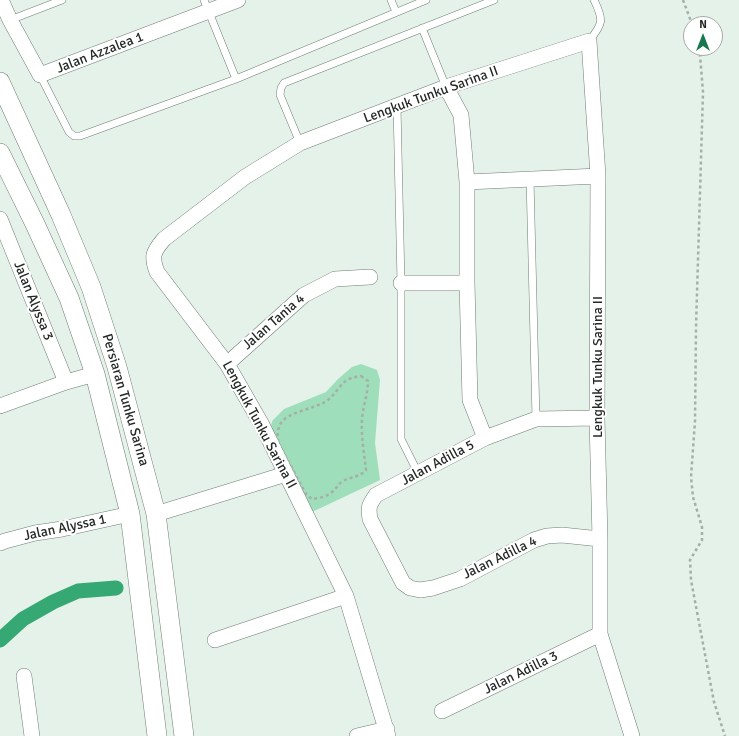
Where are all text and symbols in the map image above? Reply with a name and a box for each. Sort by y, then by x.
north arrow [683,16,723,56]
text: N [699,18,707,31]
street label: Jalan Azzalea 1 [54,29,146,77]
street label: Lengkuk Tunku Sarina II [361,63,501,127]
street label: Jalan Alyssa 3 [10,259,56,343]
street label: Jalan Tania 4 [239,290,309,354]
street label: Lengkuk Tunku Sarina II [590,296,606,438]
street label: Persiaran Tunku Sarina [98,332,152,468]
street label: Lengkuk Tunku Sarina II [218,358,300,492]
street label: Jalan Adilla 5 [399,437,477,489]
street label: Jalan Alyssa 1 [22,511,108,545]
street label: Jalan Adilla 4 [460,533,540,583]
street label: Jalan Adilla 3 [481,648,561,698]

